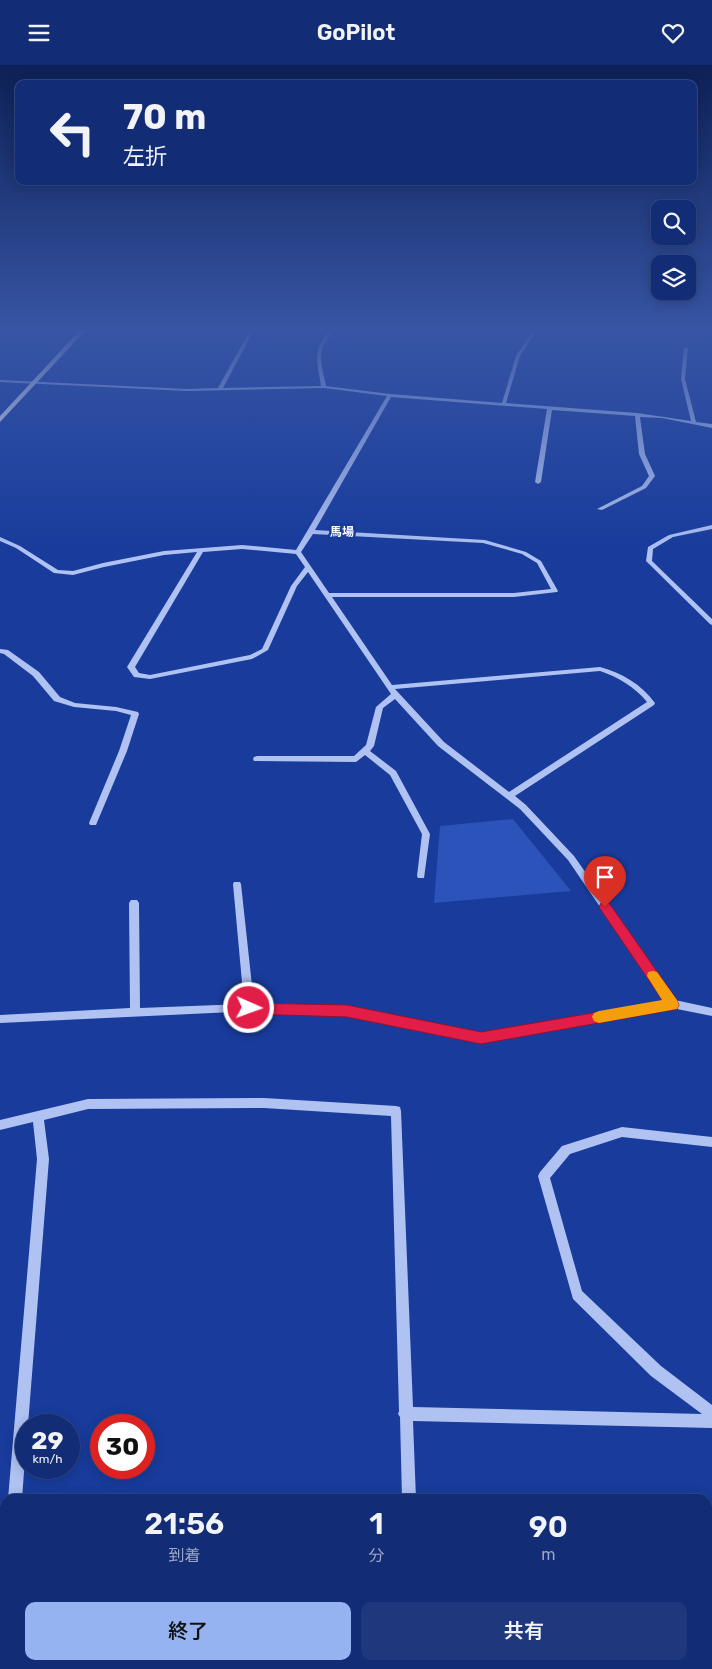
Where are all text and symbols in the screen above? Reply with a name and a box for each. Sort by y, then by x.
icon: menu [25,19,53,47]
text: GoPilot [317,19,395,46]
icon: heart [659,19,687,47]
text: 70 m [123,96,206,138]
icon: left [40,100,105,165]
text: 左折 [123,143,167,170]
map controls [651,200,696,300]
button: search [651,200,696,245]
button: layers [651,255,696,300]
district label: 馬場 [330,525,354,539]
pin [584,856,626,907]
icon: arrive [591,863,619,891]
position arrow [222,981,274,1033]
speed limit sign: 30 [90,1414,155,1479]
text: 29 [31,1426,64,1455]
text: km/h [33,1452,62,1466]
text: 21:56 [144,1506,224,1542]
text: 1 [369,1506,384,1542]
text: 90 [529,1509,568,1545]
text: m [541,1545,555,1564]
text: 到着 [168,1546,200,1565]
text: 分 [369,1546,385,1565]
button: 終了 [25,1602,351,1660]
button: 共有 [361,1602,687,1660]

